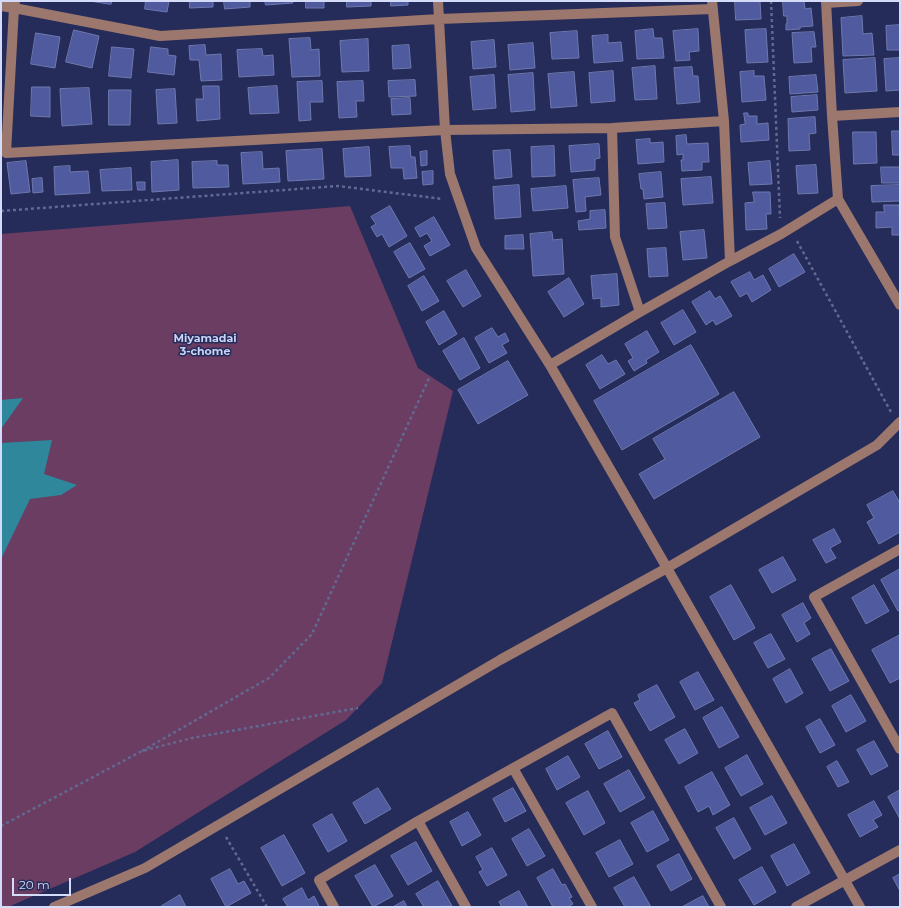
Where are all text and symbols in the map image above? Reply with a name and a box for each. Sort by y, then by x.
district label: Miyamadai 3-chome [173,332,237,358]
scale bar [14,870,73,896]
text: 20 m [19,877,50,892]

